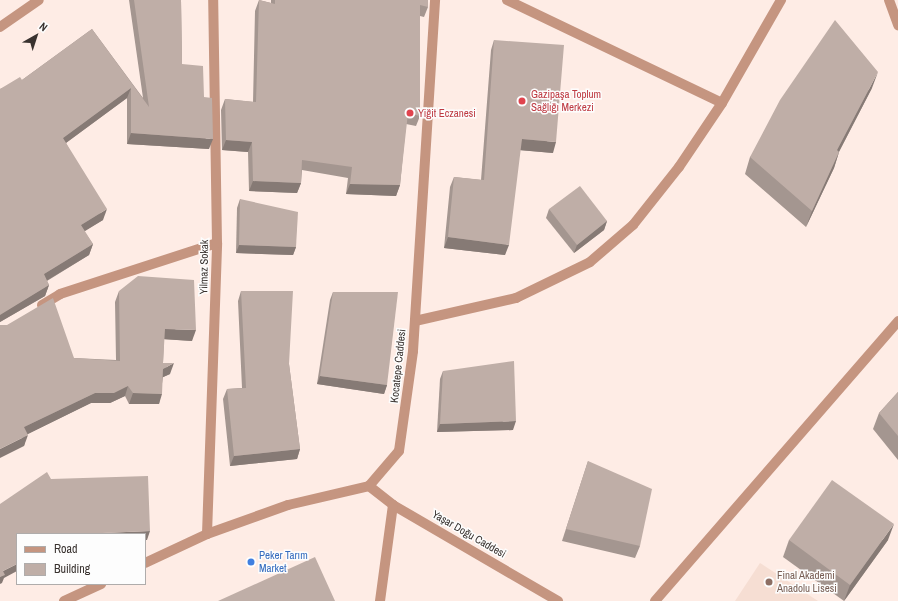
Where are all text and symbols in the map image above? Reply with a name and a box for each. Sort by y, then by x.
north arrow [16,16,56,56]
text: N [37,19,50,34]
place label: Gazipaşa Toplum Sağlığı Merkezi [531,88,601,114]
marker: Gazipaşa Toplum Sağlığı Merkezi [516,95,528,107]
place label: Yiğit Eczanesi [418,106,476,120]
marker: Yiğit Eczanesi [405,108,415,118]
street label: Yilmaz Sokak [197,239,211,295]
street label: Kocatepe Caddesi [388,328,408,404]
street label: Yaşar Doğu Caddesi [430,508,508,560]
legend [16,533,146,585]
text: Road [54,541,78,557]
place label: Peker Tarım Market [259,549,308,575]
marker: Peker Tarım Market [246,557,256,567]
text: Building [54,561,90,577]
place label: Final Akademi Anadolu Lisesi [777,569,837,595]
marker: Final Akademi Anadolu Lisesi [764,577,774,587]

